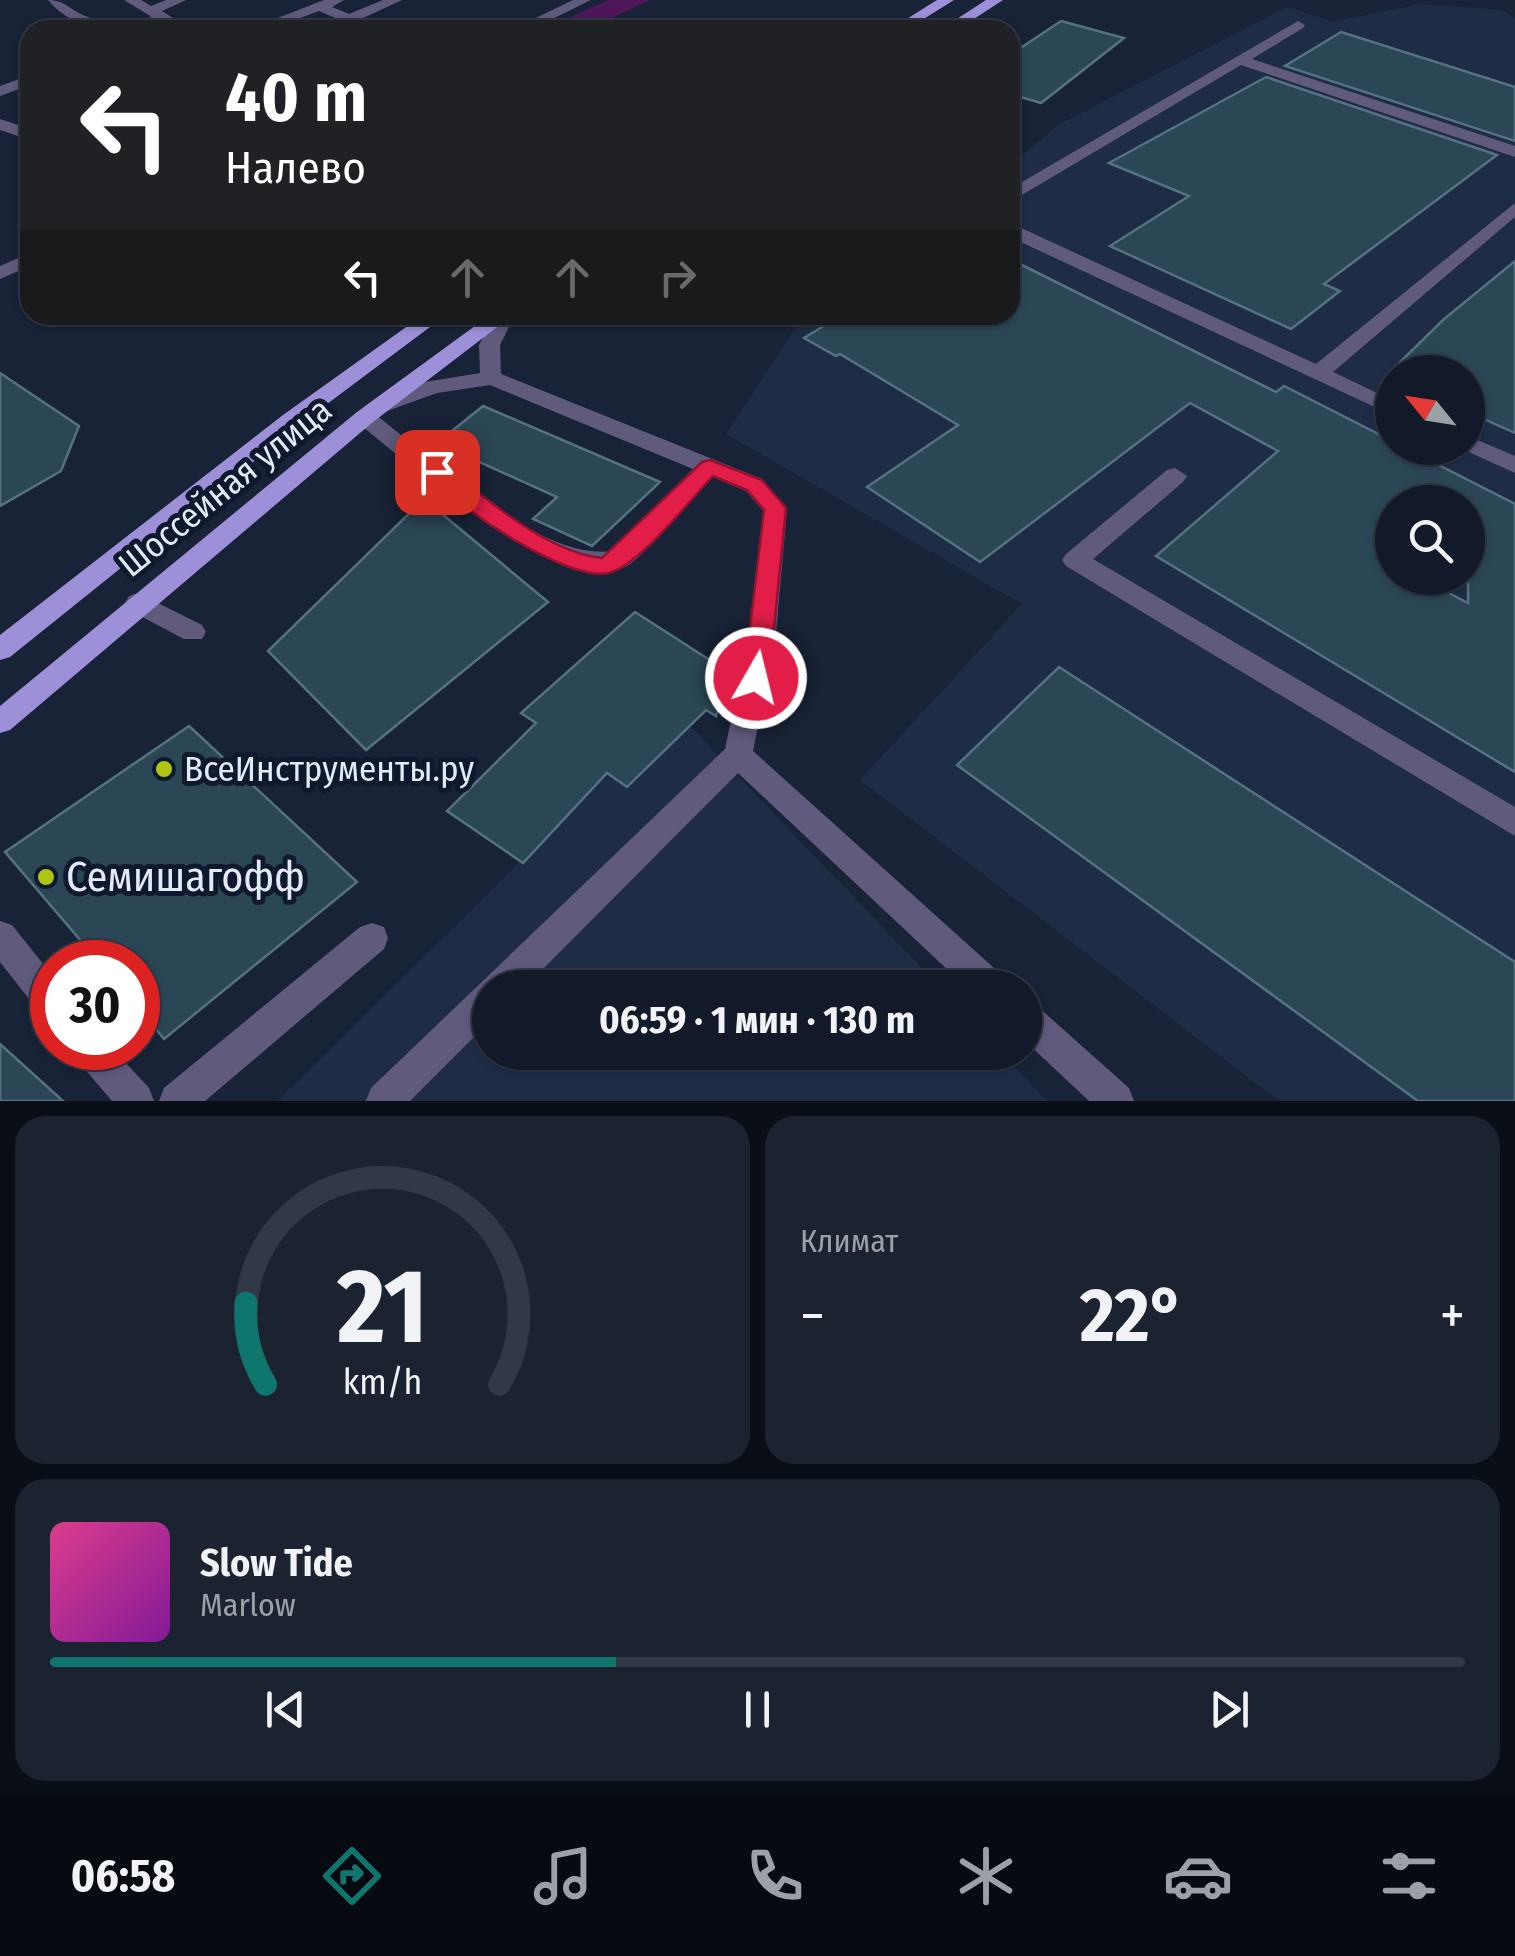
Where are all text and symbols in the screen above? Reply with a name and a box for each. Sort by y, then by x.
text: 40 m [225,56,367,140]
icon: left [60,60,190,190]
text: Налево [225,141,366,195]
icon: left [335,250,390,305]
icon: ahead [440,250,495,305]
icon: ahead [545,250,600,305]
icon: right [650,250,705,305]
north arrow [1375,355,1485,465]
map controls [1375,355,1485,595]
street label: Шоссейная улица [110,389,340,585]
pin [395,430,480,515]
icon: arrive [410,445,465,500]
button: search [1375,485,1485,595]
position arrow [704,626,808,730]
place label: ВсеИнструменты.ру [184,748,474,790]
marker: ВсеИнструменты.ру [153,758,175,780]
place label: Семишагофф [66,852,305,902]
marker: Семишагофф [35,866,57,888]
speed limit sign: 30 [30,940,160,1070]
text: 06:59 · 1 мин · 130 m [599,997,915,1043]
text: Климат [800,1222,898,1260]
text: 21 [336,1245,428,1370]
text: 22° [1080,1271,1185,1361]
text: − [800,1283,825,1349]
text: + [1440,1283,1465,1349]
text: km/h [343,1361,422,1403]
text: Slow Tide [200,1540,353,1586]
text: Marlow [200,1586,296,1624]
icon: previous [258,1682,313,1737]
icon: pause [730,1682,785,1737]
icon: next [1202,1682,1257,1737]
icon: directions [317,1841,387,1911]
icon: music [528,1841,598,1911]
icon: phone [740,1841,810,1911]
icon: climate [951,1841,1021,1911]
icon: car [1163,1841,1233,1911]
icon: filters [1374,1841,1444,1911]
text: 06:58 [71,1849,175,1903]

